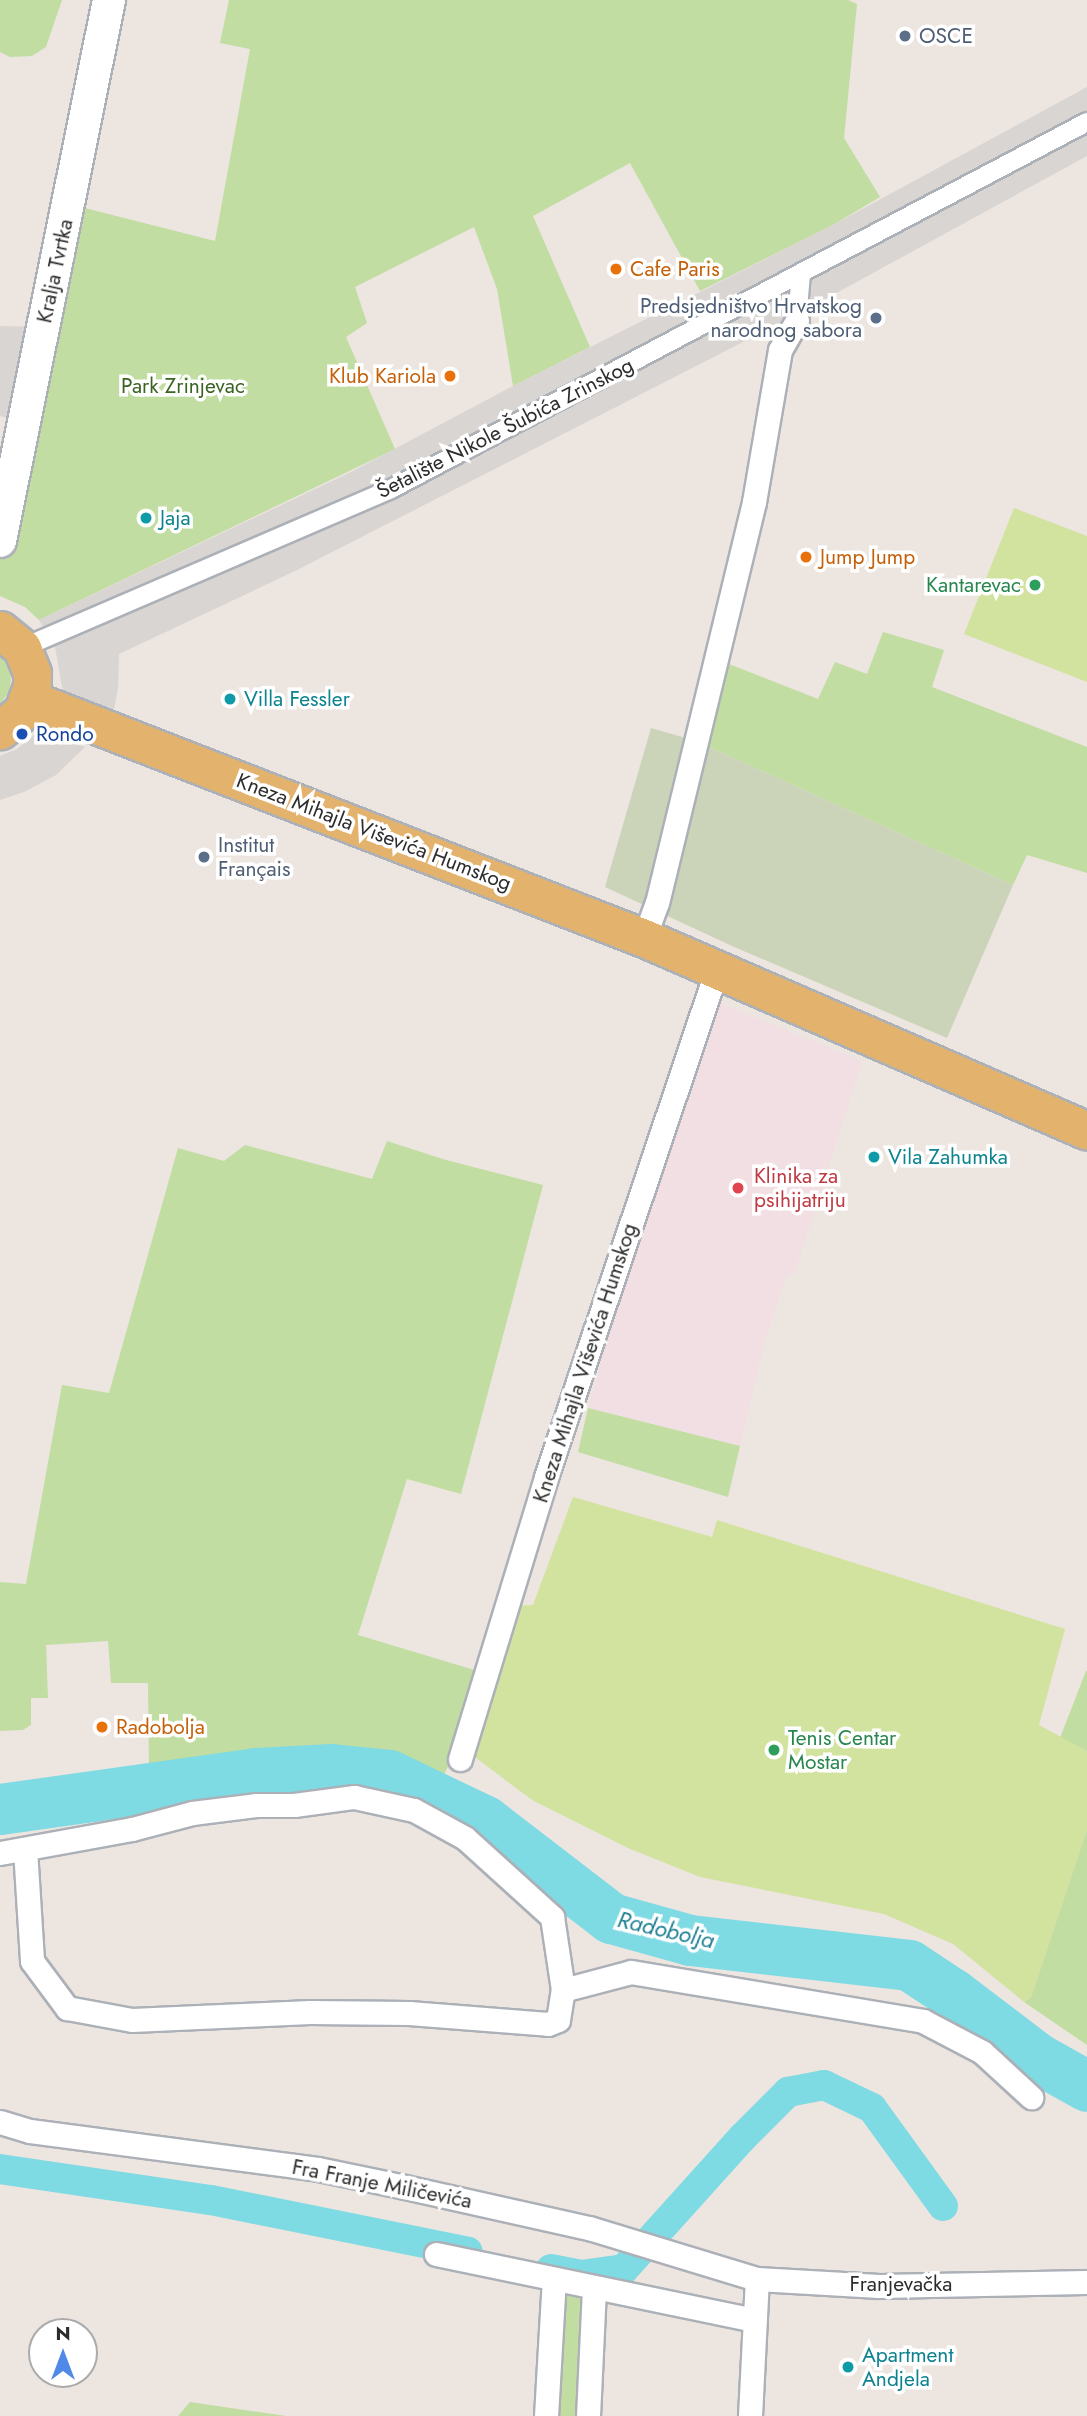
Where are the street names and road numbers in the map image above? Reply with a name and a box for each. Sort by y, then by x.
street label: Kralja Tvrtka [32,217,78,325]
street label: Šetalište Nikole Šubića Zrinskog [372,352,638,504]
street label: Kneza Mihajla Viševića Humskog [233,768,515,896]
street label: Kneza Mihajla Viševića Humskog [528,1220,642,1506]
street label: Fra Franje Miličevića [290,2154,474,2214]
street label: Franjevačka [850,2271,952,2297]

